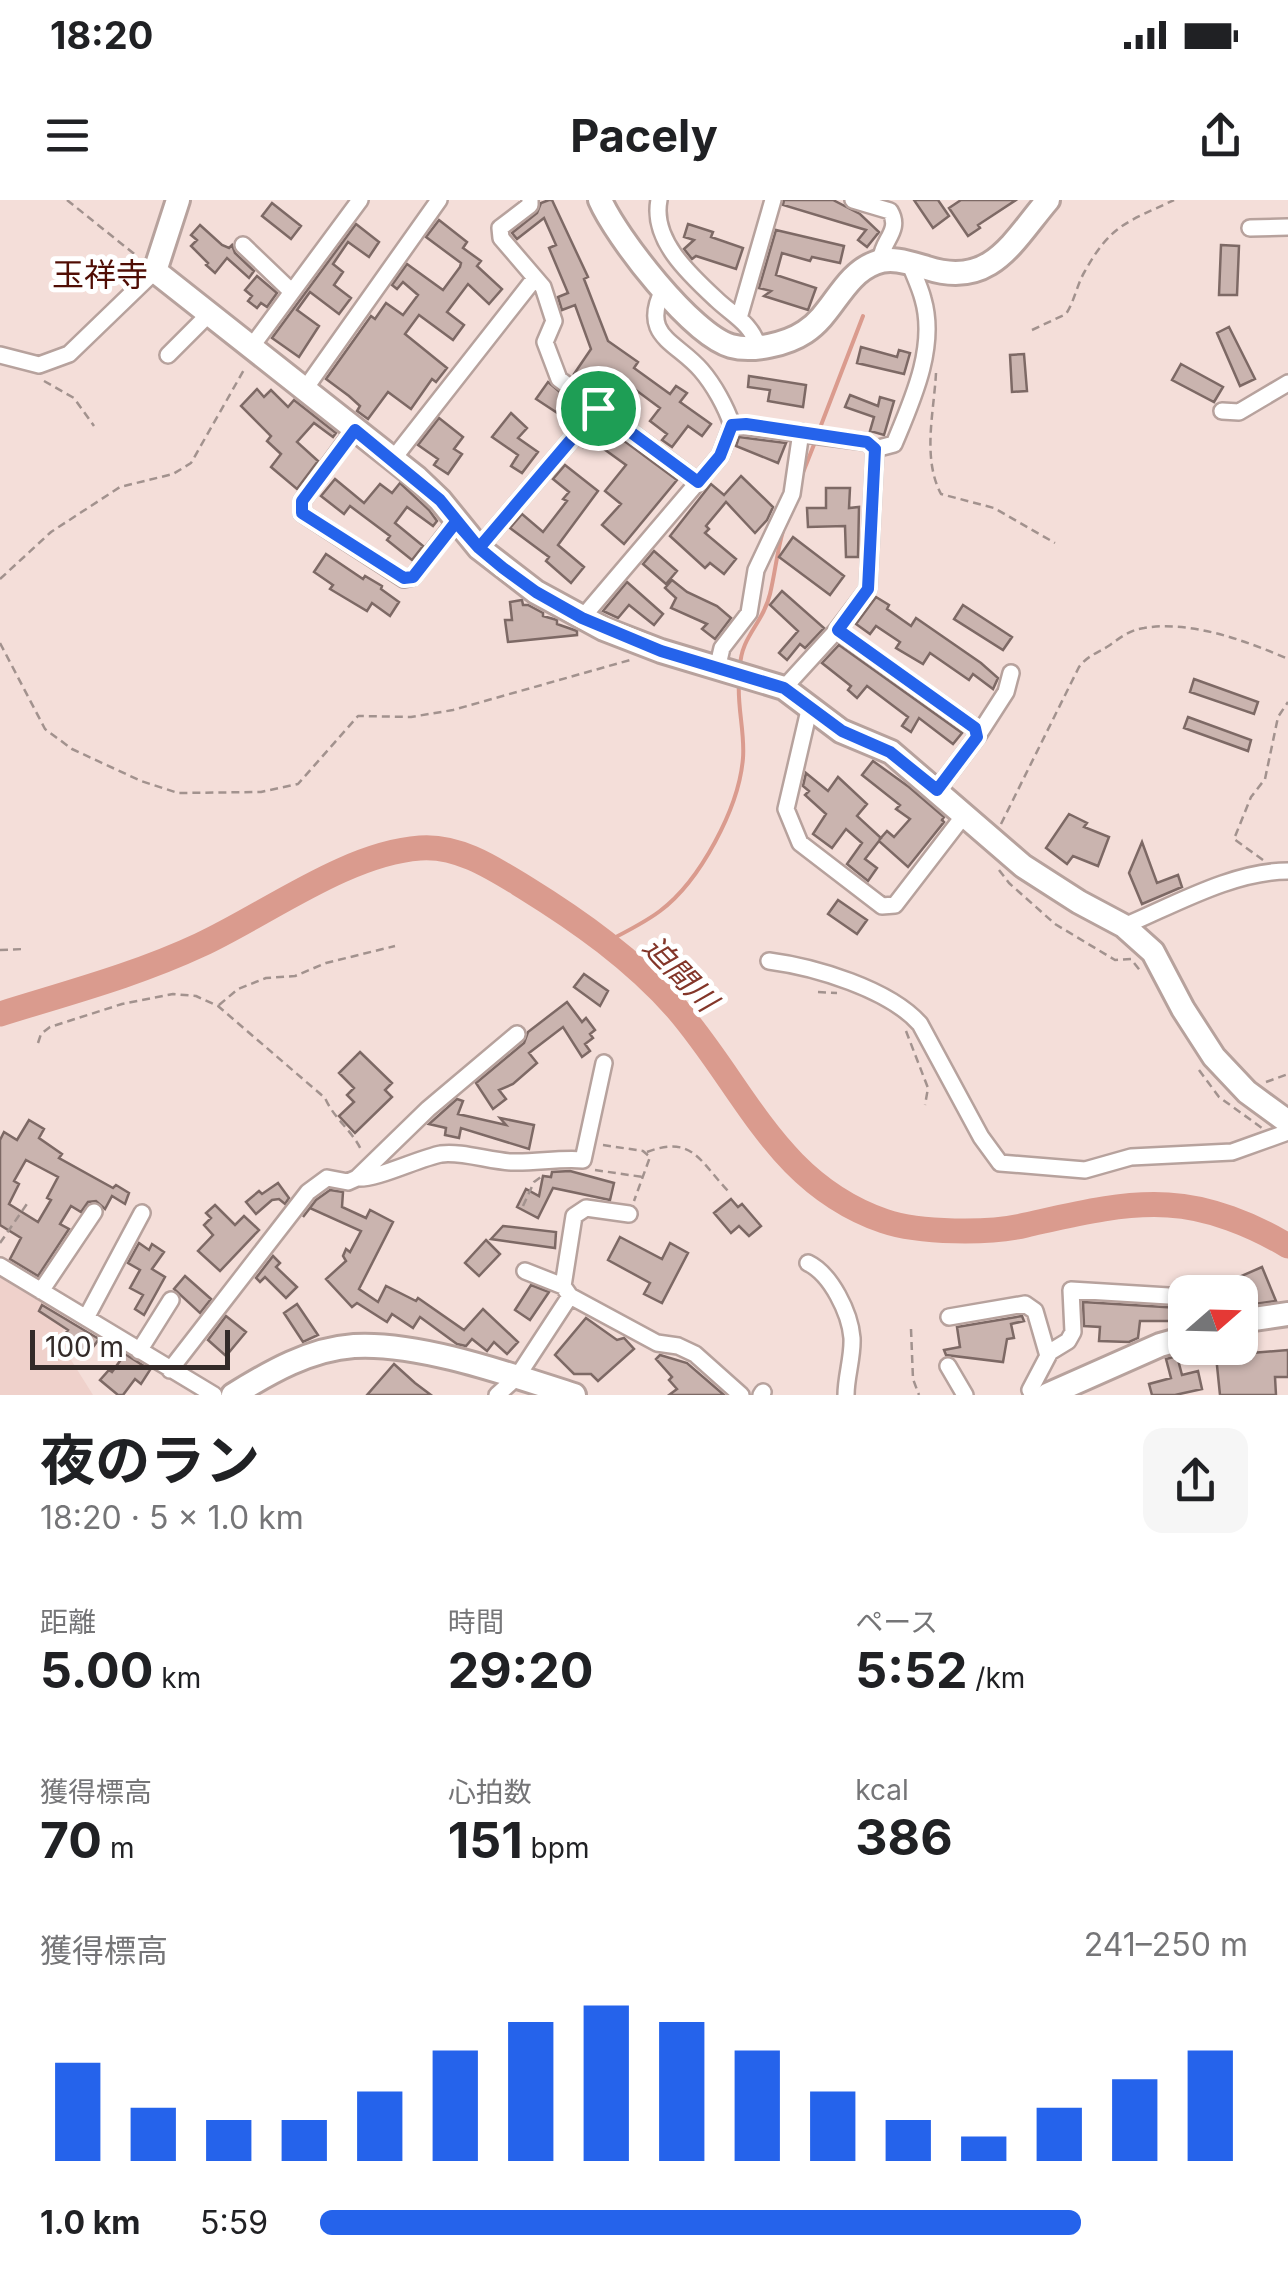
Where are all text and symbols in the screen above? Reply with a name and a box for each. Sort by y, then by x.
text: 18:20 [50,12,153,58]
icon: menu [40,108,95,163]
text: Pacely [570,108,718,163]
icon: share [1193,108,1248,163]
district label: 玉祥寺 [52,255,148,294]
pin [556,366,641,451]
icon: arrive [571,381,626,436]
water label: 迫間川 [637,928,727,1020]
north arrow [1168,1275,1258,1365]
map controls [1168,1275,1258,1365]
scale bar [30,1325,230,1370]
text: 100 m [45,1330,124,1364]
text: 夜のラン [40,1427,260,1493]
button: share [1143,1428,1248,1533]
text: 18:20 · 5 × 1.0 km [40,1498,304,1537]
text: 距離 [40,1605,96,1639]
text: 時間 [448,1605,504,1639]
text: ペース [855,1605,938,1639]
text: 5.00 [40,1640,153,1700]
text: 29:20 [448,1640,594,1700]
text: 5:52 [855,1640,967,1700]
text: km [153,1661,201,1695]
text: /km [967,1661,1025,1695]
text: kcal [855,1773,909,1807]
text: 獲得標高 [40,1775,152,1809]
text: 心拍数 [448,1775,532,1809]
text: 386 [855,1807,953,1867]
text: 70 [40,1810,102,1870]
text: 151 [448,1810,523,1870]
text: m [102,1831,134,1865]
text: bpm [523,1831,589,1865]
text: 241–250 m [1084,1925,1248,1964]
text: 獲得標高 [40,1931,168,1970]
text: 1.0 km [40,2203,140,2242]
text: 5:59 [200,2203,268,2242]

